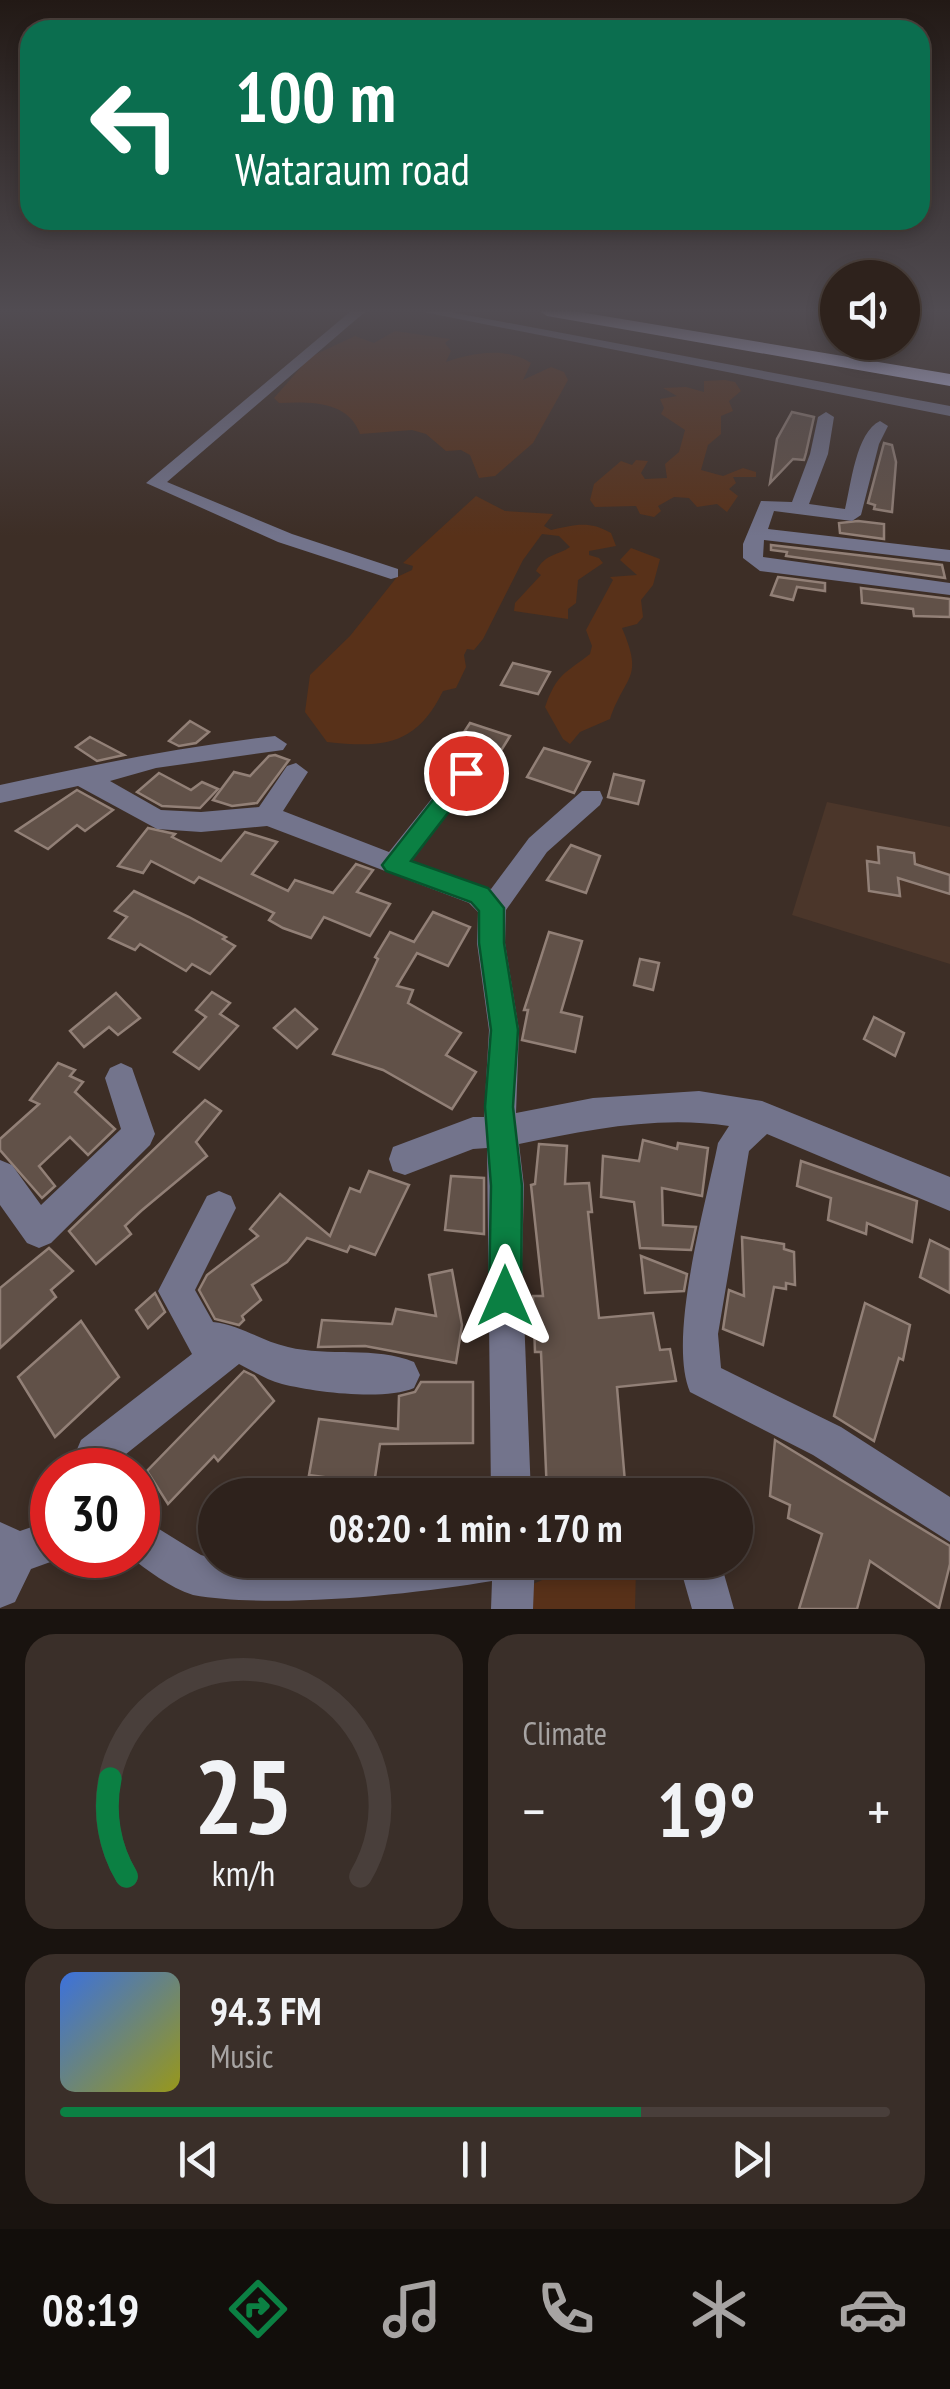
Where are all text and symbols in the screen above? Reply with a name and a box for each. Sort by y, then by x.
text: 100 m [235,51,396,141]
icon: left [70,60,200,190]
text: Wataraum road [235,139,470,197]
map controls [820,260,920,360]
button: sound [820,260,920,360]
pin [424,731,509,816]
icon: arrive [439,746,494,801]
position arrow [453,1244,557,1348]
speed limit sign: 30 [30,1448,160,1578]
text: 08:20 · 1 min · 170 m [329,1503,622,1552]
text: Climate [523,1712,607,1754]
text: 25 [194,1728,293,1863]
text: 19° [657,1761,756,1858]
text: − [523,1775,545,1846]
text: + [867,1775,890,1846]
text: km/h [212,1850,275,1896]
text: 94.3 FM [210,1986,322,2035]
text: Music [210,2035,273,2077]
icon: previous [171,2132,226,2187]
icon: pause [447,2132,502,2187]
icon: next [724,2132,779,2187]
icon: directions [223,2274,293,2344]
icon: music [377,2274,447,2344]
icon: phone [531,2274,601,2344]
icon: climate [684,2274,754,2344]
icon: car [838,2274,908,2344]
text: 08:19 [42,2280,139,2338]

